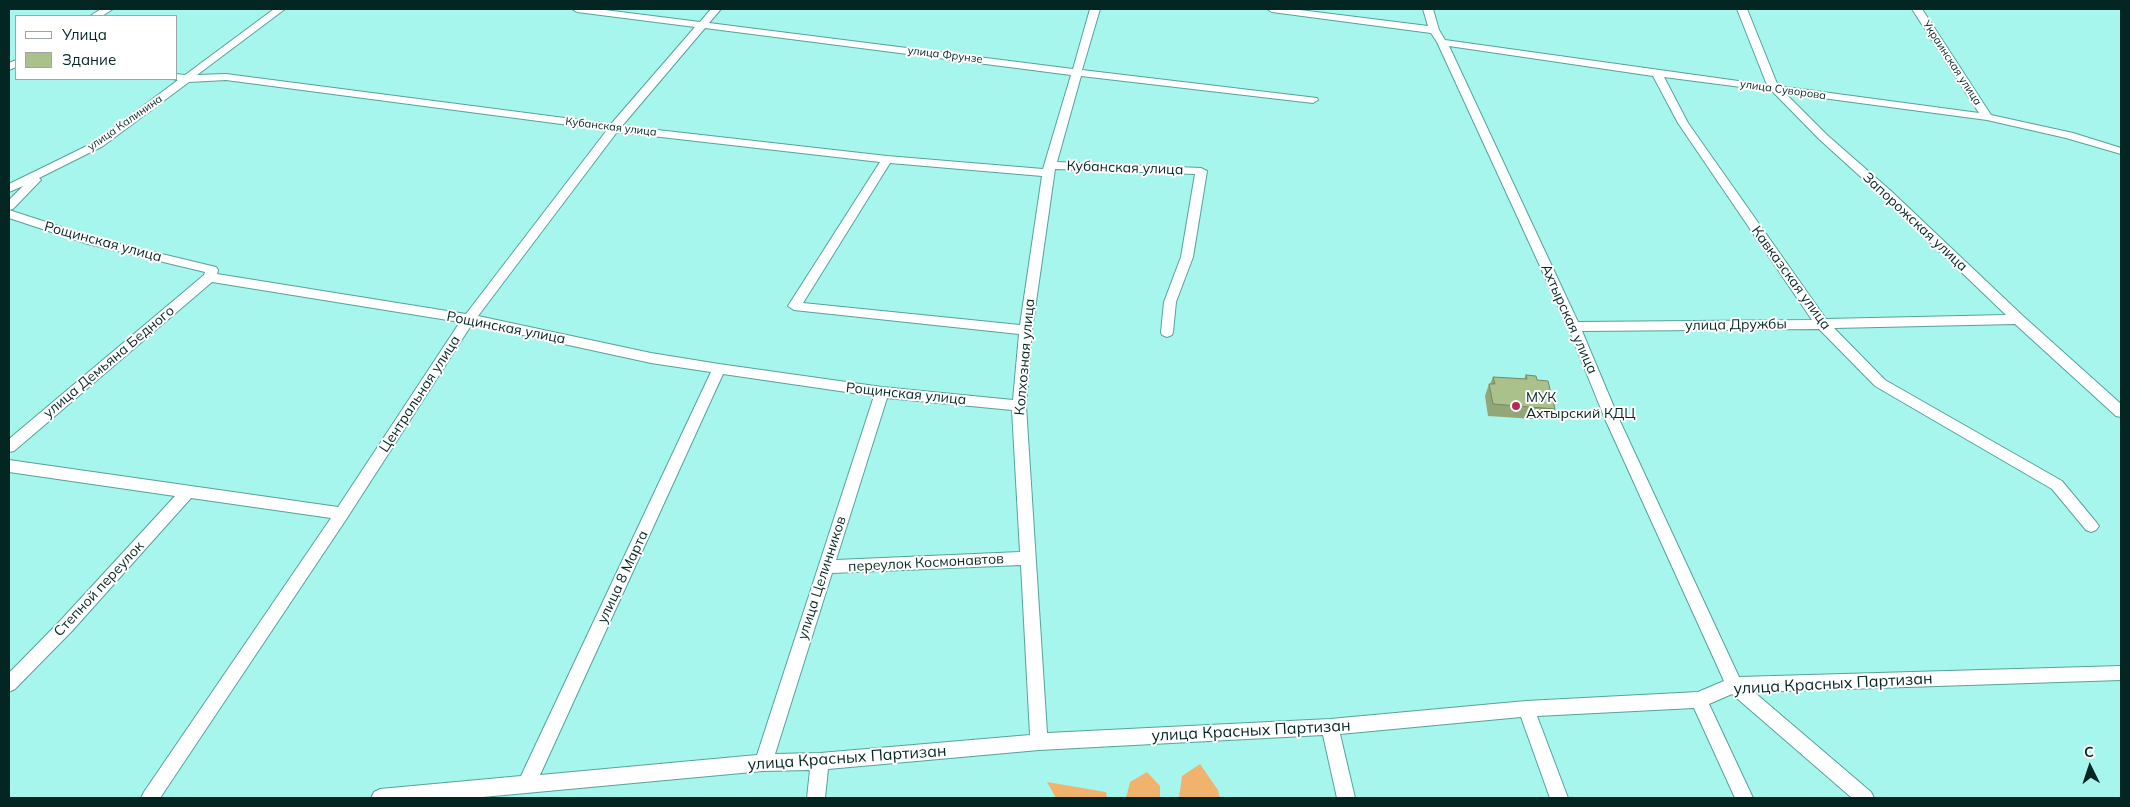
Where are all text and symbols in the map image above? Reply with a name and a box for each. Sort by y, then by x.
legend [15,15,178,80]
street label: Украинская улица [1920,18,1984,108]
text: Улица [62,25,107,44]
street label: улица Фрунзе [907,44,983,66]
text: Здание [62,50,116,69]
street label: улица Суворова [1739,77,1827,103]
street label: улица Калинина [85,92,165,154]
street label: Кубанская улица [565,115,657,139]
street label: Кубанская улица [1066,158,1184,178]
street label: Запорожская улица [1859,169,1971,275]
street label: Рощинская улица [42,218,164,266]
street label: Кавказская улица [1748,223,1834,333]
street label: Ахтырская улица [1537,262,1601,376]
street label: Колхозная улица [1012,298,1038,416]
street label: улица Демьяна Бедного [40,302,178,422]
street label: Рощинская улица [445,308,567,348]
street label: улица Дружбы [1685,316,1787,334]
street label: Центральная улица [376,332,464,456]
street label: Рощинская улица [845,379,967,409]
place label: МУК Ахтырский КДЦ [1526,390,1636,422]
marker: МУК Ахтырский КДЦ [1510,400,1522,412]
street label: улица Целинников [794,514,850,642]
street label: улица 8 Марта [594,528,652,626]
street label: Степной переулок [51,538,147,640]
street label: переулок Космонавтов [848,551,1004,575]
street label: улица Красных Партизан [1733,669,1933,699]
street label: улица Красных Партизан [1151,716,1351,746]
street label: улица Красных Партизан [747,741,947,775]
north arrow [2065,742,2115,792]
text: С [2084,743,2094,761]

